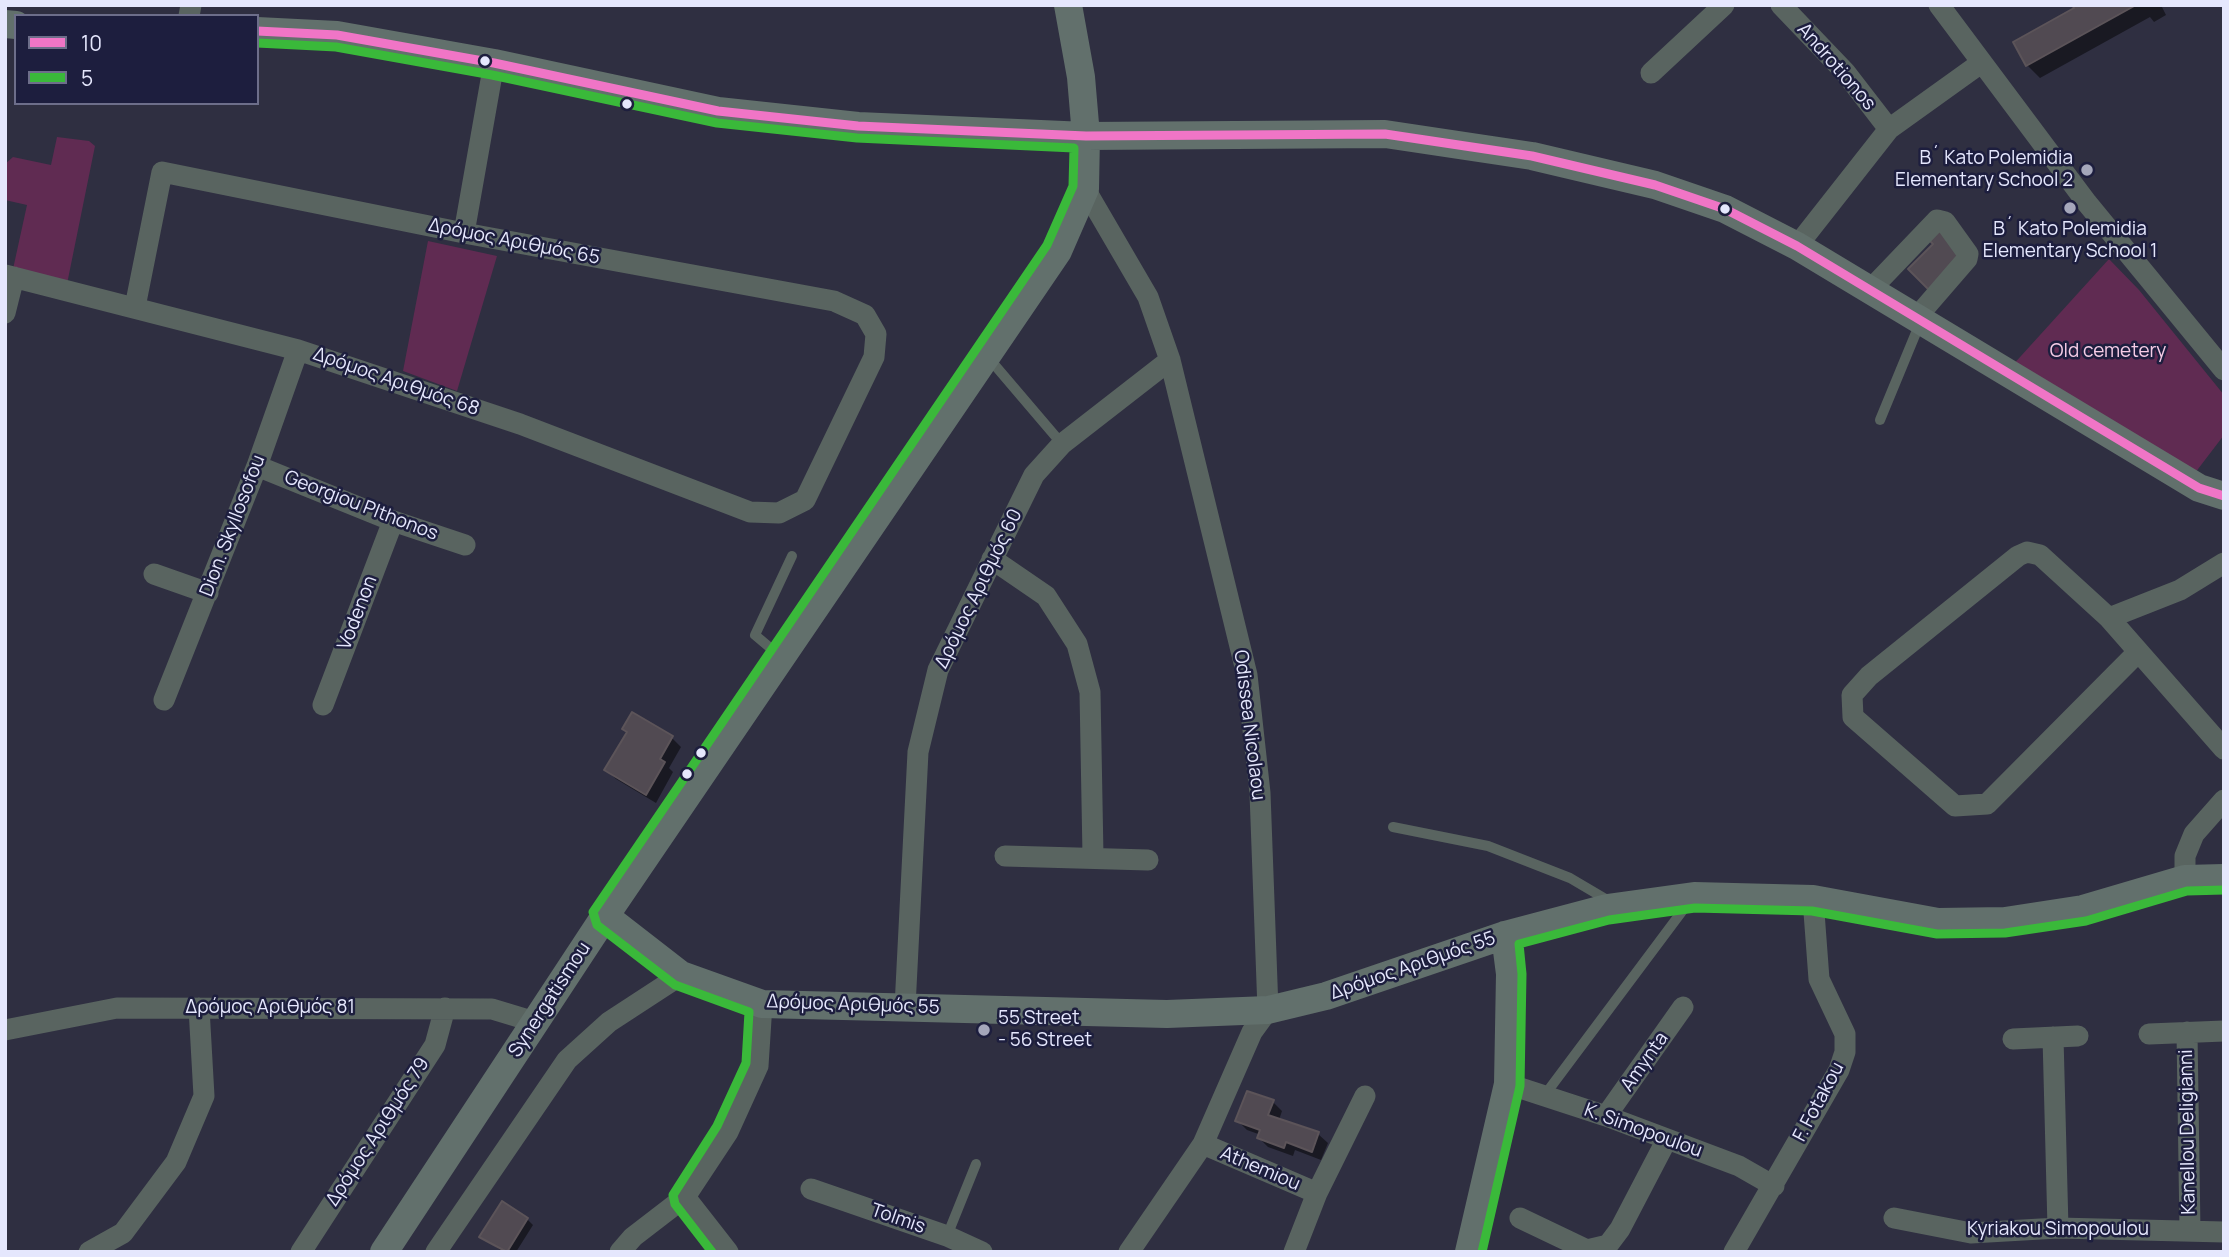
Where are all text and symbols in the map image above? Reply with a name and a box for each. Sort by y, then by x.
legend [14,14,259,105]
street label: Androtionos [1792,19,1880,115]
text: 10 [81,29,102,57]
unlabelled marker [478,54,492,68]
text: 5 [81,64,93,92]
unlabelled marker [620,97,634,111]
place label: B´ Kato Polemidia Elementary School 2 [1895,148,2073,192]
marker: B´ Kato Polemidia Elementary School 2 [2079,162,2095,178]
marker: B´ Kato Polemidia Elementary School 1 [2062,200,2078,216]
unlabelled marker [1718,202,1732,216]
street label: Δρόμος Αριθμός 65 [426,214,602,270]
place label: B´ Kato Polemidia Elementary School 1 [1983,219,2157,263]
park label: Old cemetery [2050,341,2166,363]
street label: Δρόμος Αριθμός 68 [310,343,482,421]
street label: Dion. Skyllosofou [196,452,270,600]
street label: Georgiou Plthonos [281,466,441,546]
street label: Δρόμος Αριθμός 60 [930,505,1028,673]
street label: Vodenon [333,573,383,653]
street label: Odissea Nicolaou [1228,649,1270,801]
unlabelled marker [694,746,708,760]
unlabelled marker [680,767,694,781]
street label: Δρόμος Αριθμός 55 [1327,927,1499,1005]
street label: Synergatismou [504,938,596,1062]
street label: Δρόμος Αριθμός 55 [766,991,940,1019]
street label: Δρόμος Αριθμός 81 [185,997,355,1019]
place label: 55 Street - 56 Street [998,1008,1092,1052]
marker: 55 Street - 56 Street [976,1022,992,1038]
street label: Amynta [1616,1028,1674,1096]
street label: Kanellou Deligianni [2175,1049,2201,1215]
street label: Δρόμος Αριθμός 79 [321,1053,435,1211]
street label: F. Fotakou [1789,1058,1849,1146]
street label: K. Simopoulou [1581,1099,1705,1163]
street label: Athemiou [1217,1142,1303,1196]
street label: Tolmis [868,1199,928,1239]
street label: Kyriakou Simopoulou [1967,1219,2149,1241]

